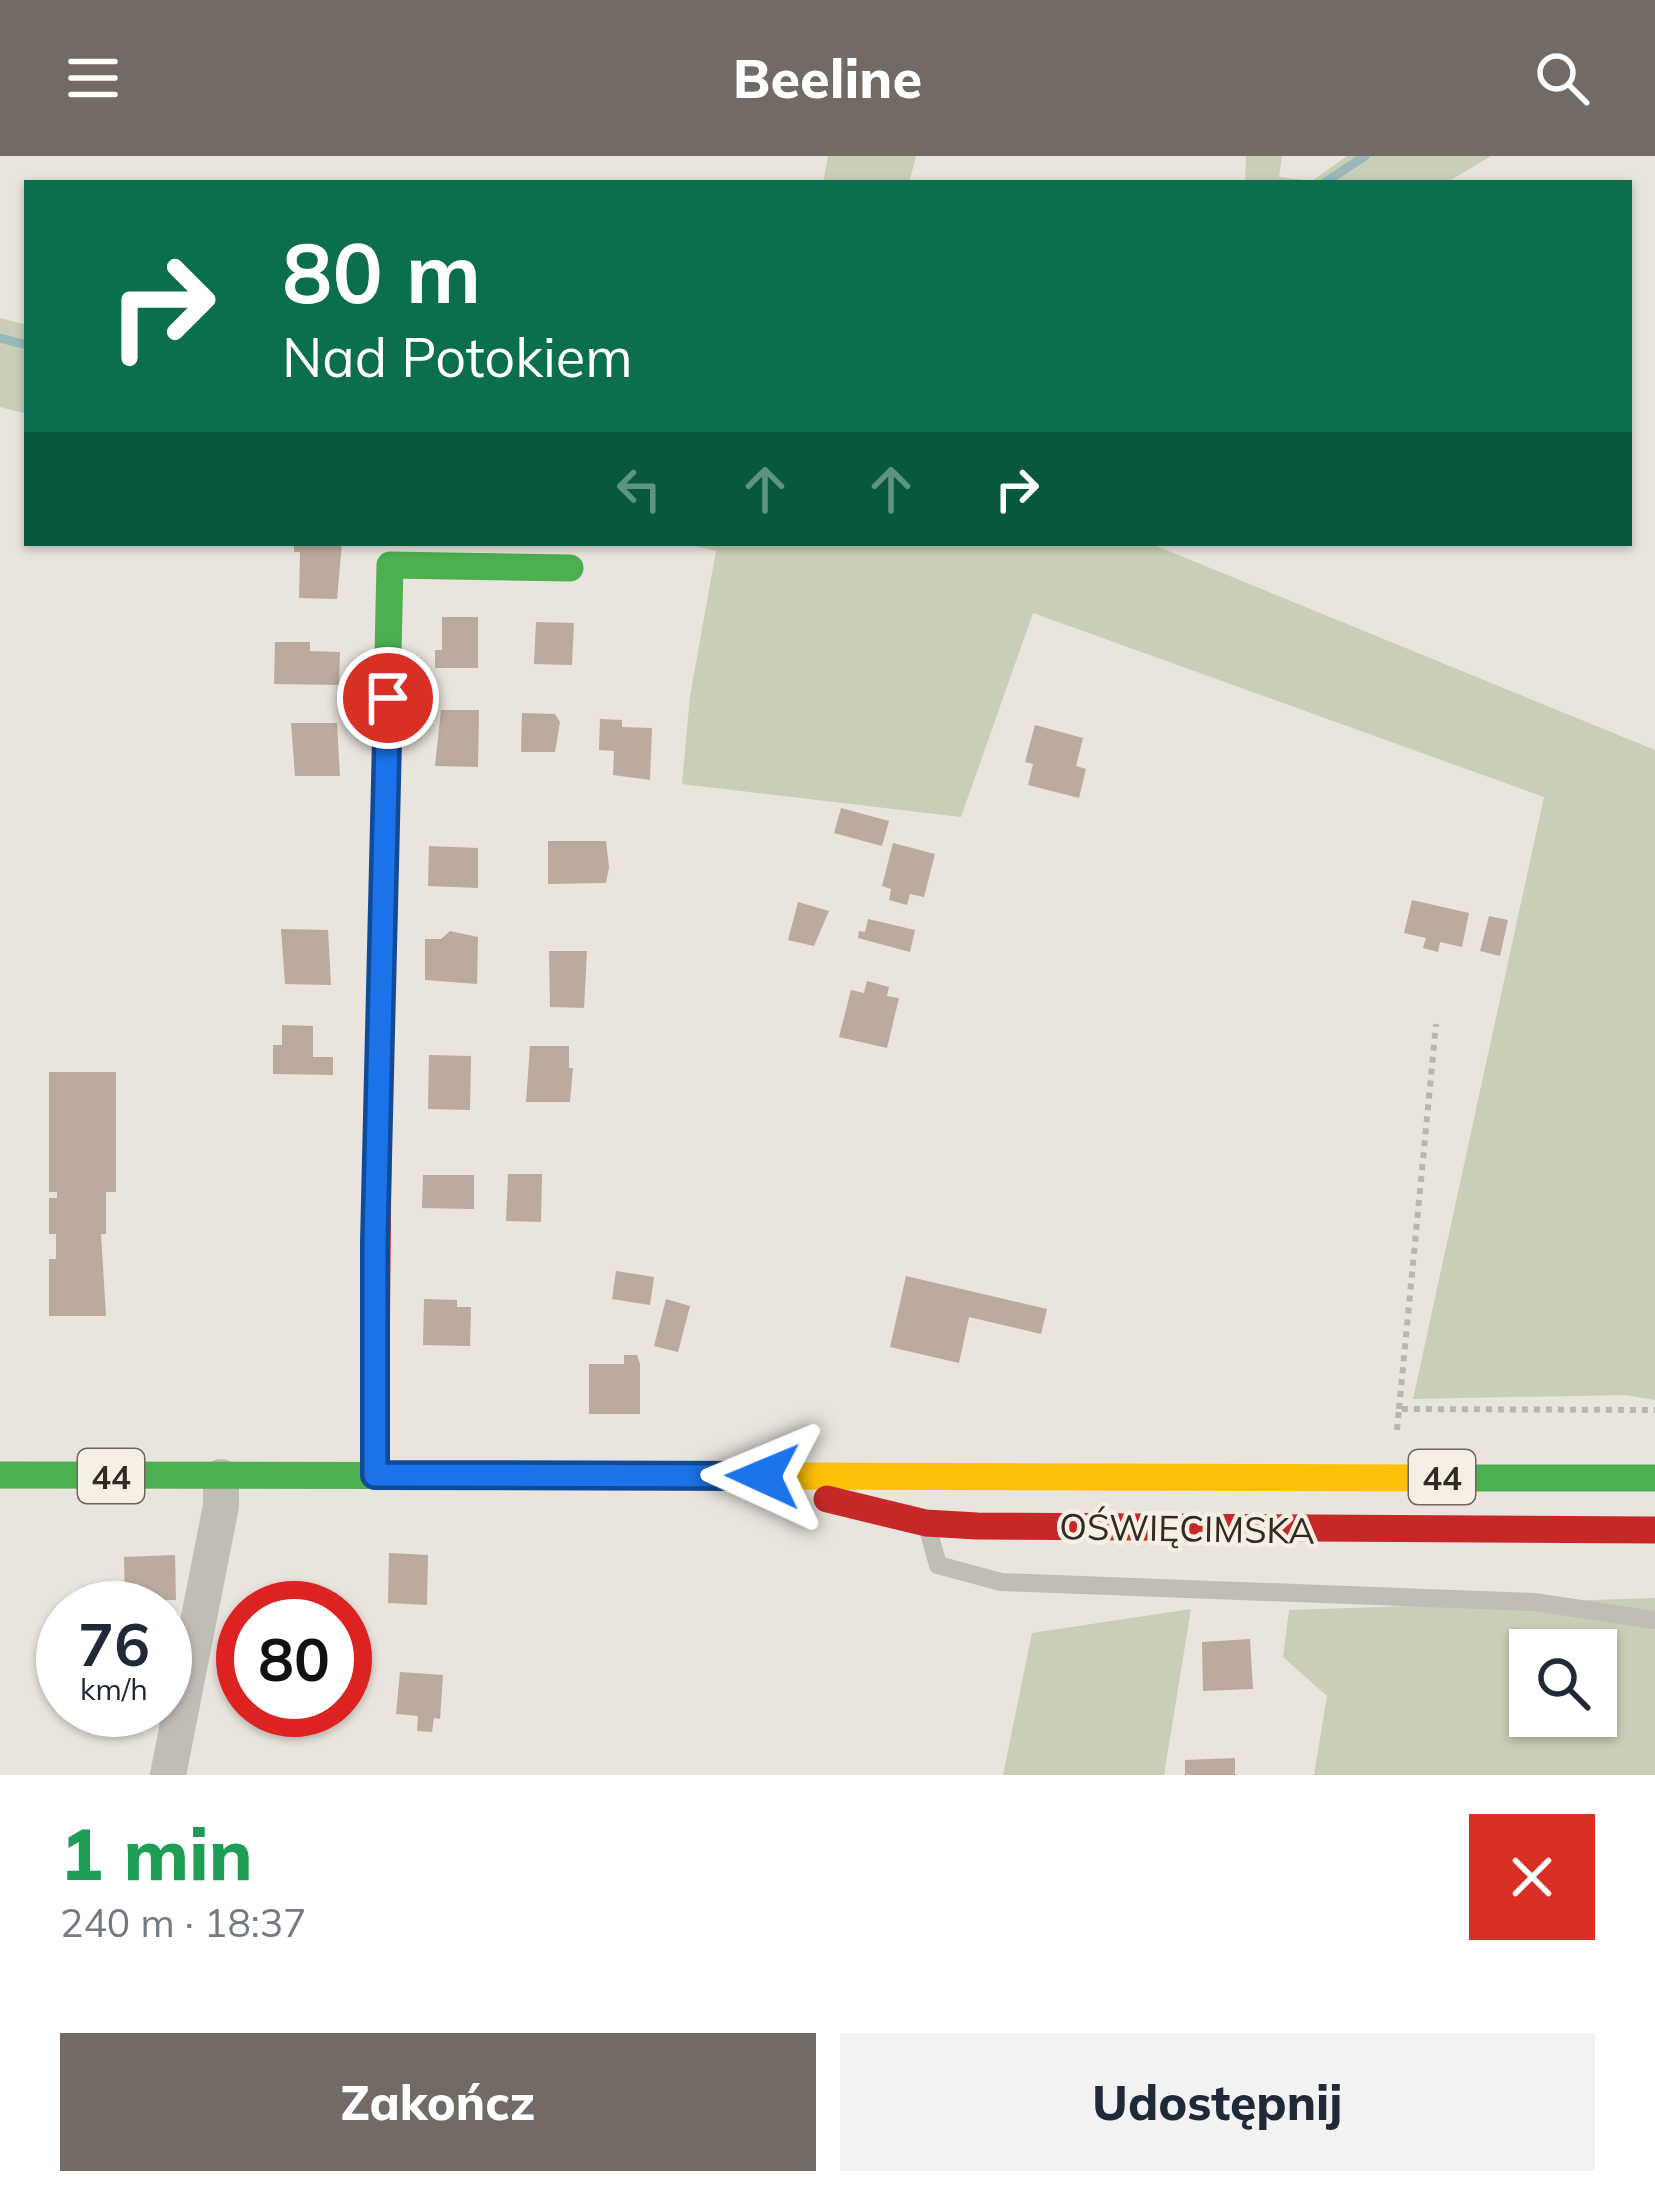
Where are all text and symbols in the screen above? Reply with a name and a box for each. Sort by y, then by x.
text: Beeline [733,44,922,112]
icon: menu [60,45,126,111]
icon: search [1529,45,1595,111]
text: 80 m [282,219,481,324]
icon: right [84,228,240,384]
text: Nad Potokiem [282,323,633,391]
icon: left [606,456,672,522]
icon: ahead [732,456,798,522]
icon: ahead [858,456,924,522]
icon: right [984,456,1050,522]
pin [337,647,439,749]
icon: arrive [355,665,421,731]
position arrow [700,1413,826,1539]
road number: 44 [78,1449,144,1503]
road number: 44 [1409,1450,1475,1504]
street label: OŚWIĘCIMSKA [1059,1503,1315,1553]
speed limit sign: 80 [216,1581,372,1737]
text: 76 [78,1606,150,1681]
map controls [1509,1629,1617,1737]
button: search [1509,1629,1617,1737]
text: km/h [80,1670,148,1708]
text: 1 min [60,1808,253,1898]
button: close [1469,1814,1595,1940]
text: 240 m · 18:37 [60,1898,306,1947]
button: Zakończ [60,2033,816,2171]
button: Udostępnij [840,2033,1595,2171]

